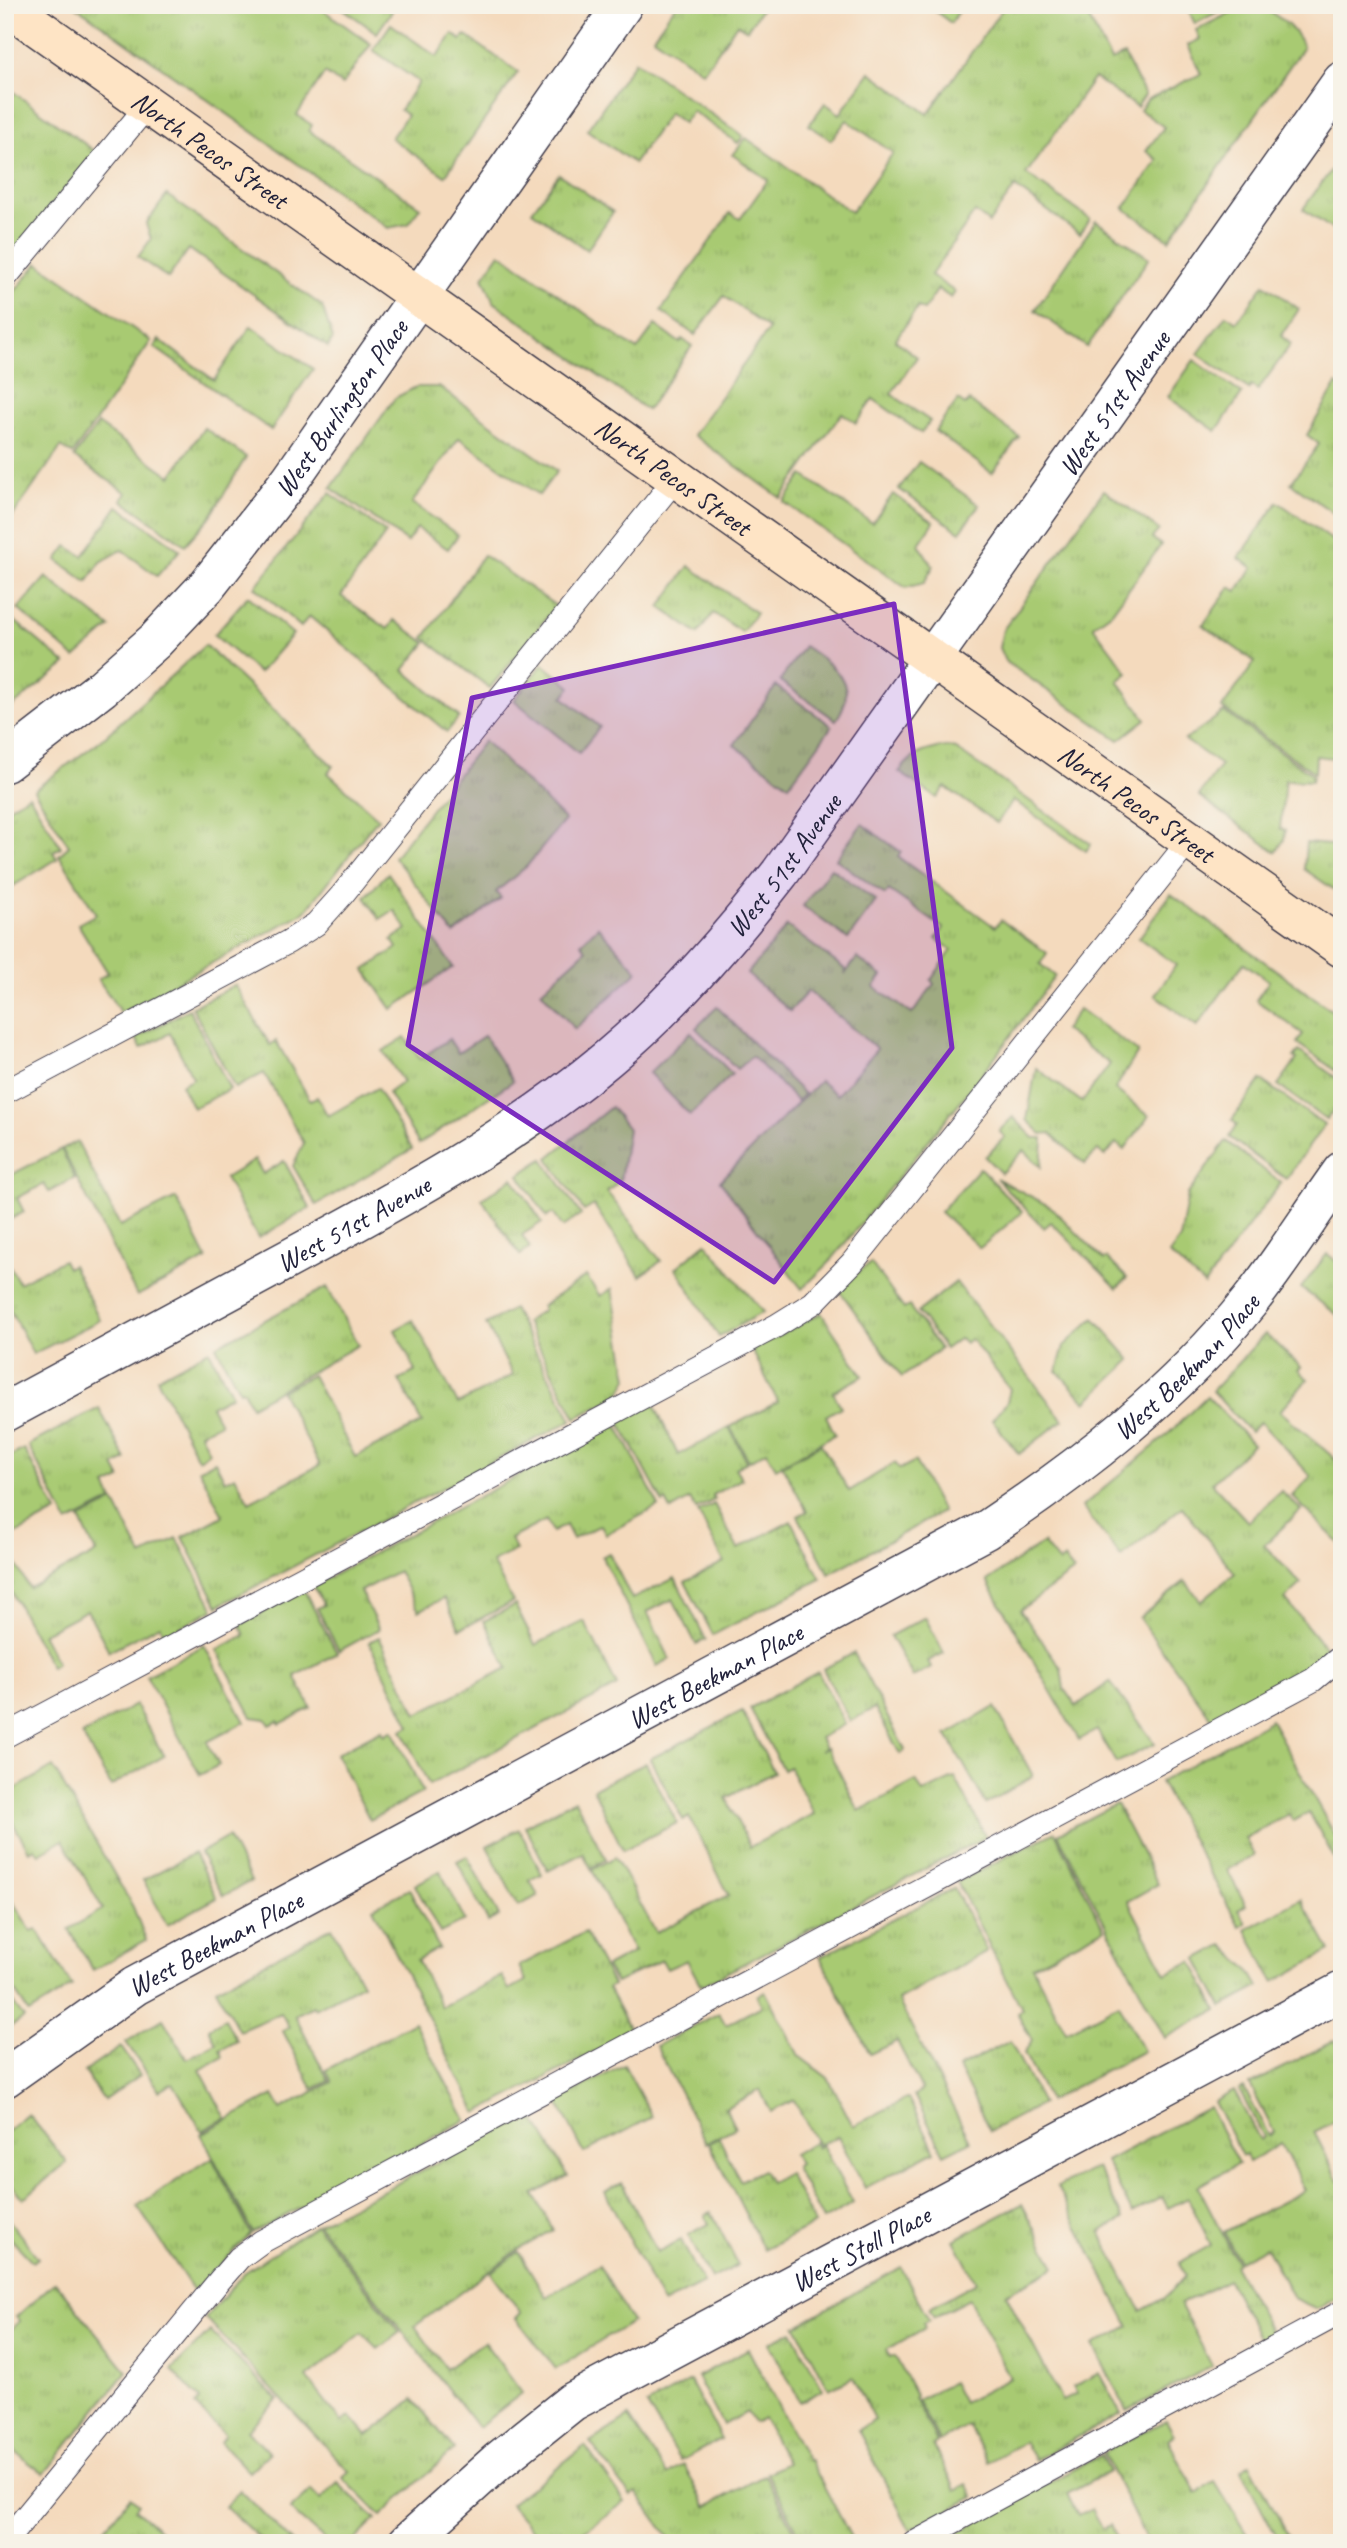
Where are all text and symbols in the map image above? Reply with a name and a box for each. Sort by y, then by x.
street label: North Pecos Street [125,82,297,218]
street label: West Burlington Place [266,311,416,504]
street label: West 51st Avenue [1050,322,1178,482]
street label: North Pecos Street [588,409,761,545]
street label: North Pecos Street [1052,736,1224,872]
street label: West 51st Avenue [718,785,850,944]
street label: West 51st Avenue [270,1166,438,1280]
street label: West Beekman Place [1106,1285,1268,1447]
street label: West Beekman Place [621,1613,810,1736]
street label: West Beekman Place [122,1881,310,2004]
street label: West Stoll Place [785,2196,938,2299]

